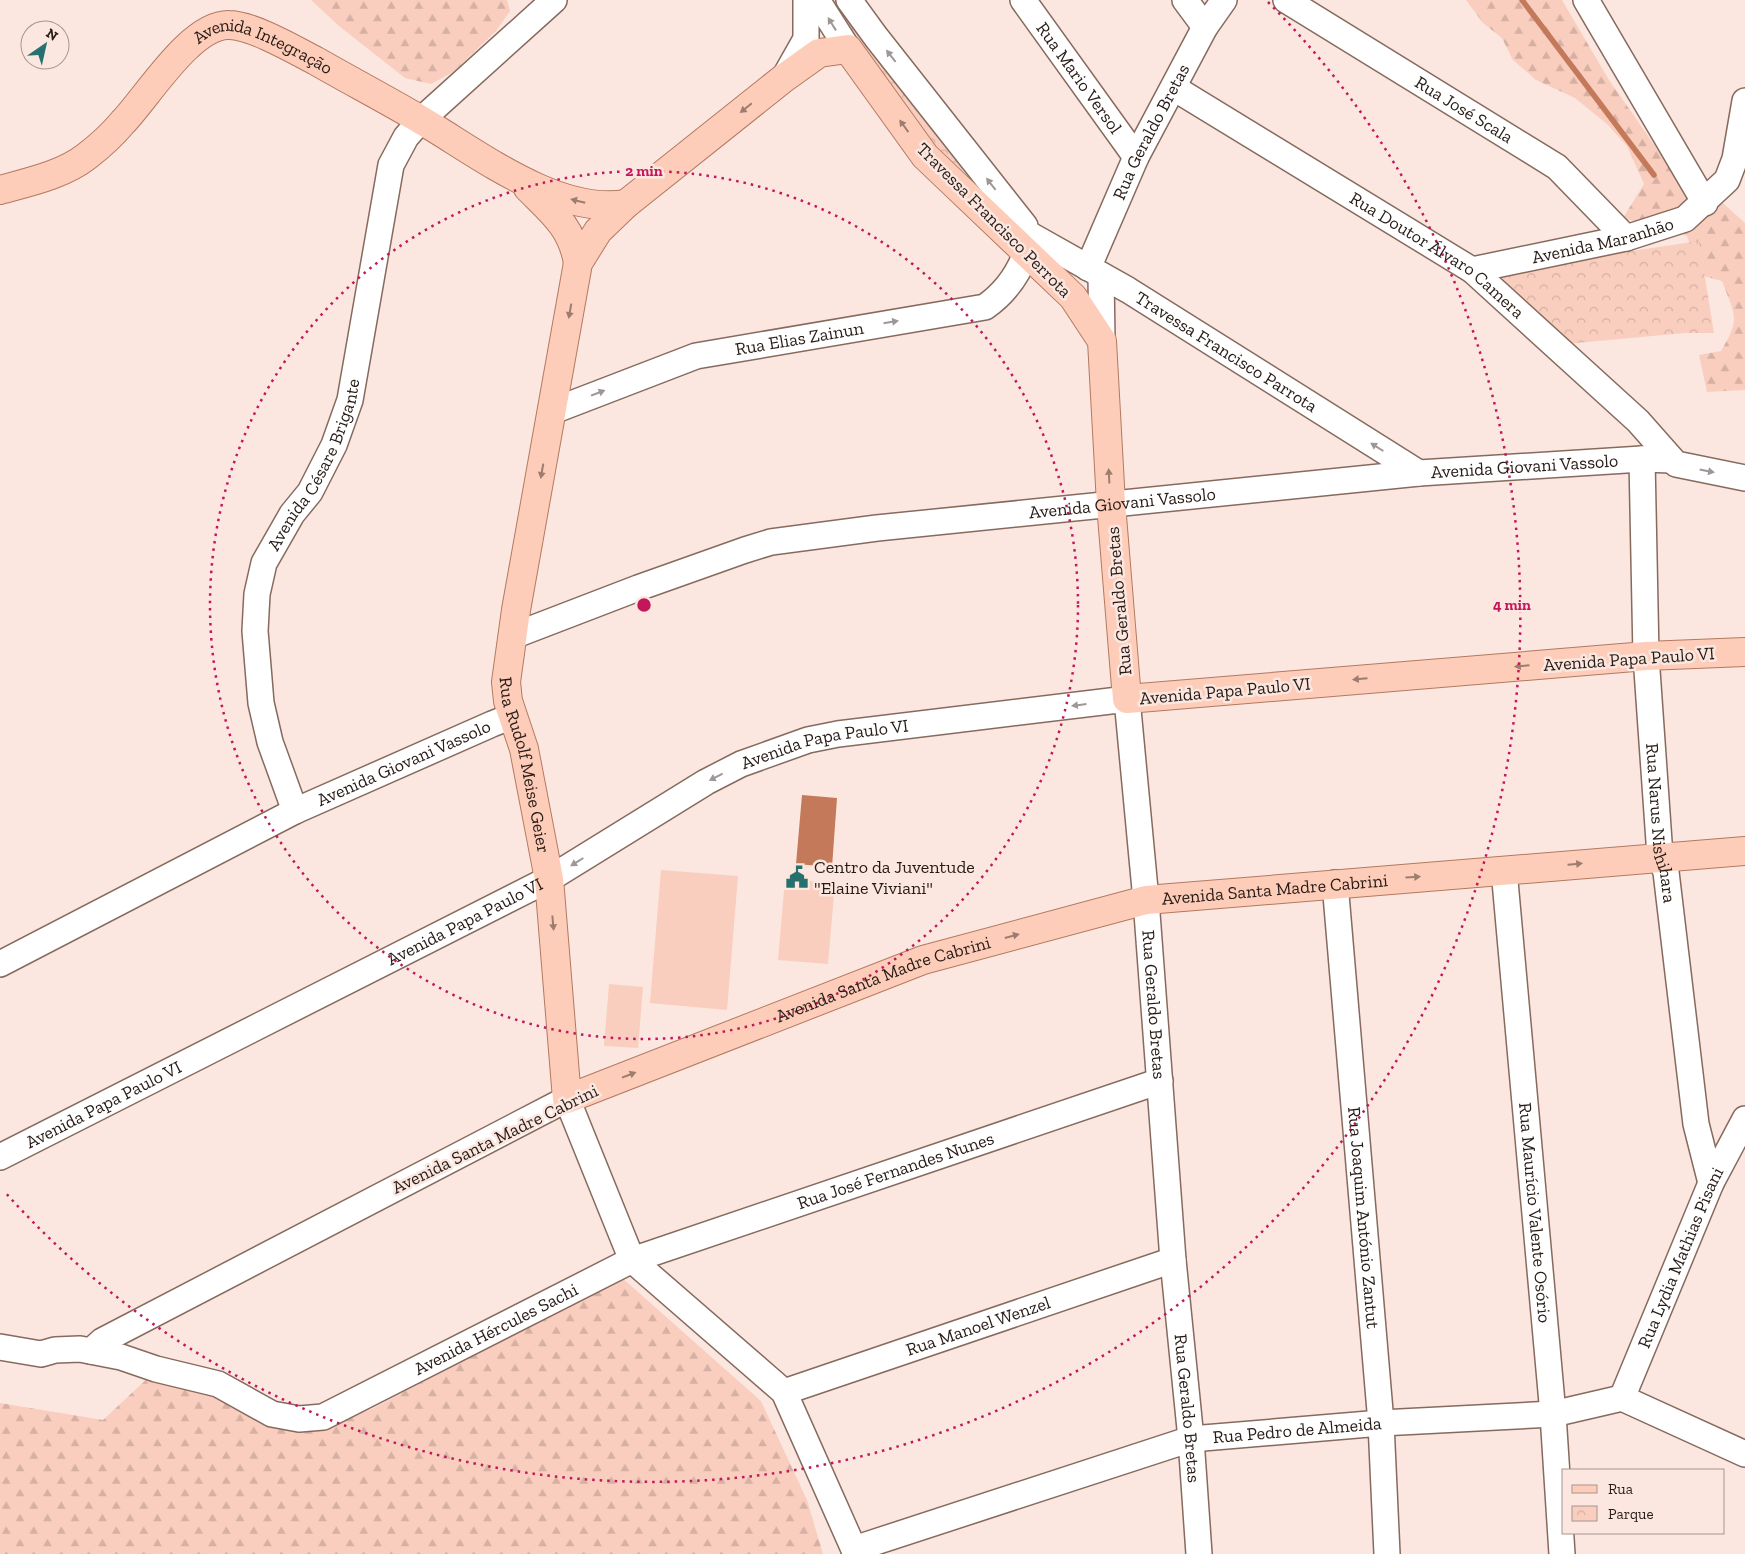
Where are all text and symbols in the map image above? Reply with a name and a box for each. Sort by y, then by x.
street label: Avenida Integração [188,14,336,79]
one-way arrow [828,18,837,31]
street label: Rua Mario Versol [1032,18,1127,138]
north arrow [20,20,70,70]
text: N [43,25,61,45]
one-way arrow [885,50,896,63]
street label: Rua Geraldo Bretas [1108,60,1194,203]
street label: Rua José Scala [1411,71,1517,148]
one-way arrow [740,103,753,114]
one-way arrow [898,120,909,133]
street label: Travessa Francisco Perrota [912,138,1076,302]
text: 2 min [625,162,663,180]
one-way arrow [986,178,997,191]
street label: Rua Doutor Álvaro Camera [1346,187,1529,323]
one-way arrow [571,197,586,205]
street label: Avenida Maranhão [1530,212,1676,268]
street label: Travessa Francisco Parrota [1131,286,1322,417]
one-way arrow [565,303,573,319]
street label: Rua Elias Zainun [733,317,866,360]
one-way arrow [883,318,899,326]
street label: Avenida Césare Brigante [262,377,365,554]
one-way arrow [591,389,606,397]
one-way arrow [1371,442,1384,452]
street label: Avenida Giovani Vassolo [1430,450,1619,483]
one-way arrow [537,464,545,480]
one-way arrow [1104,468,1112,484]
one-way arrow [1700,468,1716,476]
street label: Avenida Giovani Vassolo [1028,483,1217,524]
street label: Rua Geraldo Bretas [1102,526,1136,676]
centre of rings [635,596,653,614]
text: 4 min [1493,596,1531,614]
street label: Avenida Papa Paulo VI [1543,642,1716,676]
one-way arrow [1513,662,1529,670]
street label: Avenida Papa Paulo VI [1138,673,1312,709]
street label: Rua Rudolf Meise Geier [495,676,555,855]
one-way arrow [1352,676,1368,684]
one-way arrow [1071,701,1087,709]
street label: Avenida Giovani Vassolo [313,715,494,811]
street label: Avenida Papa Paulo VI [738,715,910,774]
street label: Rua Narus Nishihara [1641,742,1681,904]
one-way arrow [709,773,723,781]
place label: Centro da Juventude "Elaine Viviani" [814,856,975,899]
one-way arrow [571,857,584,866]
one-way arrow [1567,860,1583,868]
public building icon: Centro da Juventude "Elaine Viviani" [784,864,810,890]
street label: Avenida Santa Madre Cabrini [1161,869,1389,910]
street label: Avenida Papa Paulo VI [383,873,547,970]
one-way arrow [1406,873,1422,881]
one-way arrow [549,915,557,931]
street label: Rua Geraldo Bretas [1137,929,1170,1080]
street label: Avenida Santa Madre Cabrini [773,931,993,1027]
one-way arrow [1004,932,1019,940]
street label: Avenida Papa Paulo VI [22,1056,185,1153]
one-way arrow [622,1071,637,1079]
street label: Avenida Santa Madre Cabrini [388,1079,602,1199]
street label: Rua Maurício Valente Osório [1514,1101,1556,1324]
street label: Rua Joaquim António Zantut [1343,1106,1384,1330]
street label: Rua José Fernandes Nunes [794,1127,997,1214]
street label: Rua Lydia Mathias Pisani [1633,1163,1728,1351]
street label: Avenida Hércules Sachi [410,1278,582,1380]
street label: Rua Manoel Wenzel [903,1291,1053,1361]
street label: Rua Geraldo Bretas [1169,1333,1205,1484]
street label: Rua Pedro de Almeida [1212,1412,1383,1448]
legend [1562,1469,1725,1534]
text: Rua [1608,1480,1633,1498]
text: Parque [1608,1505,1654,1523]

